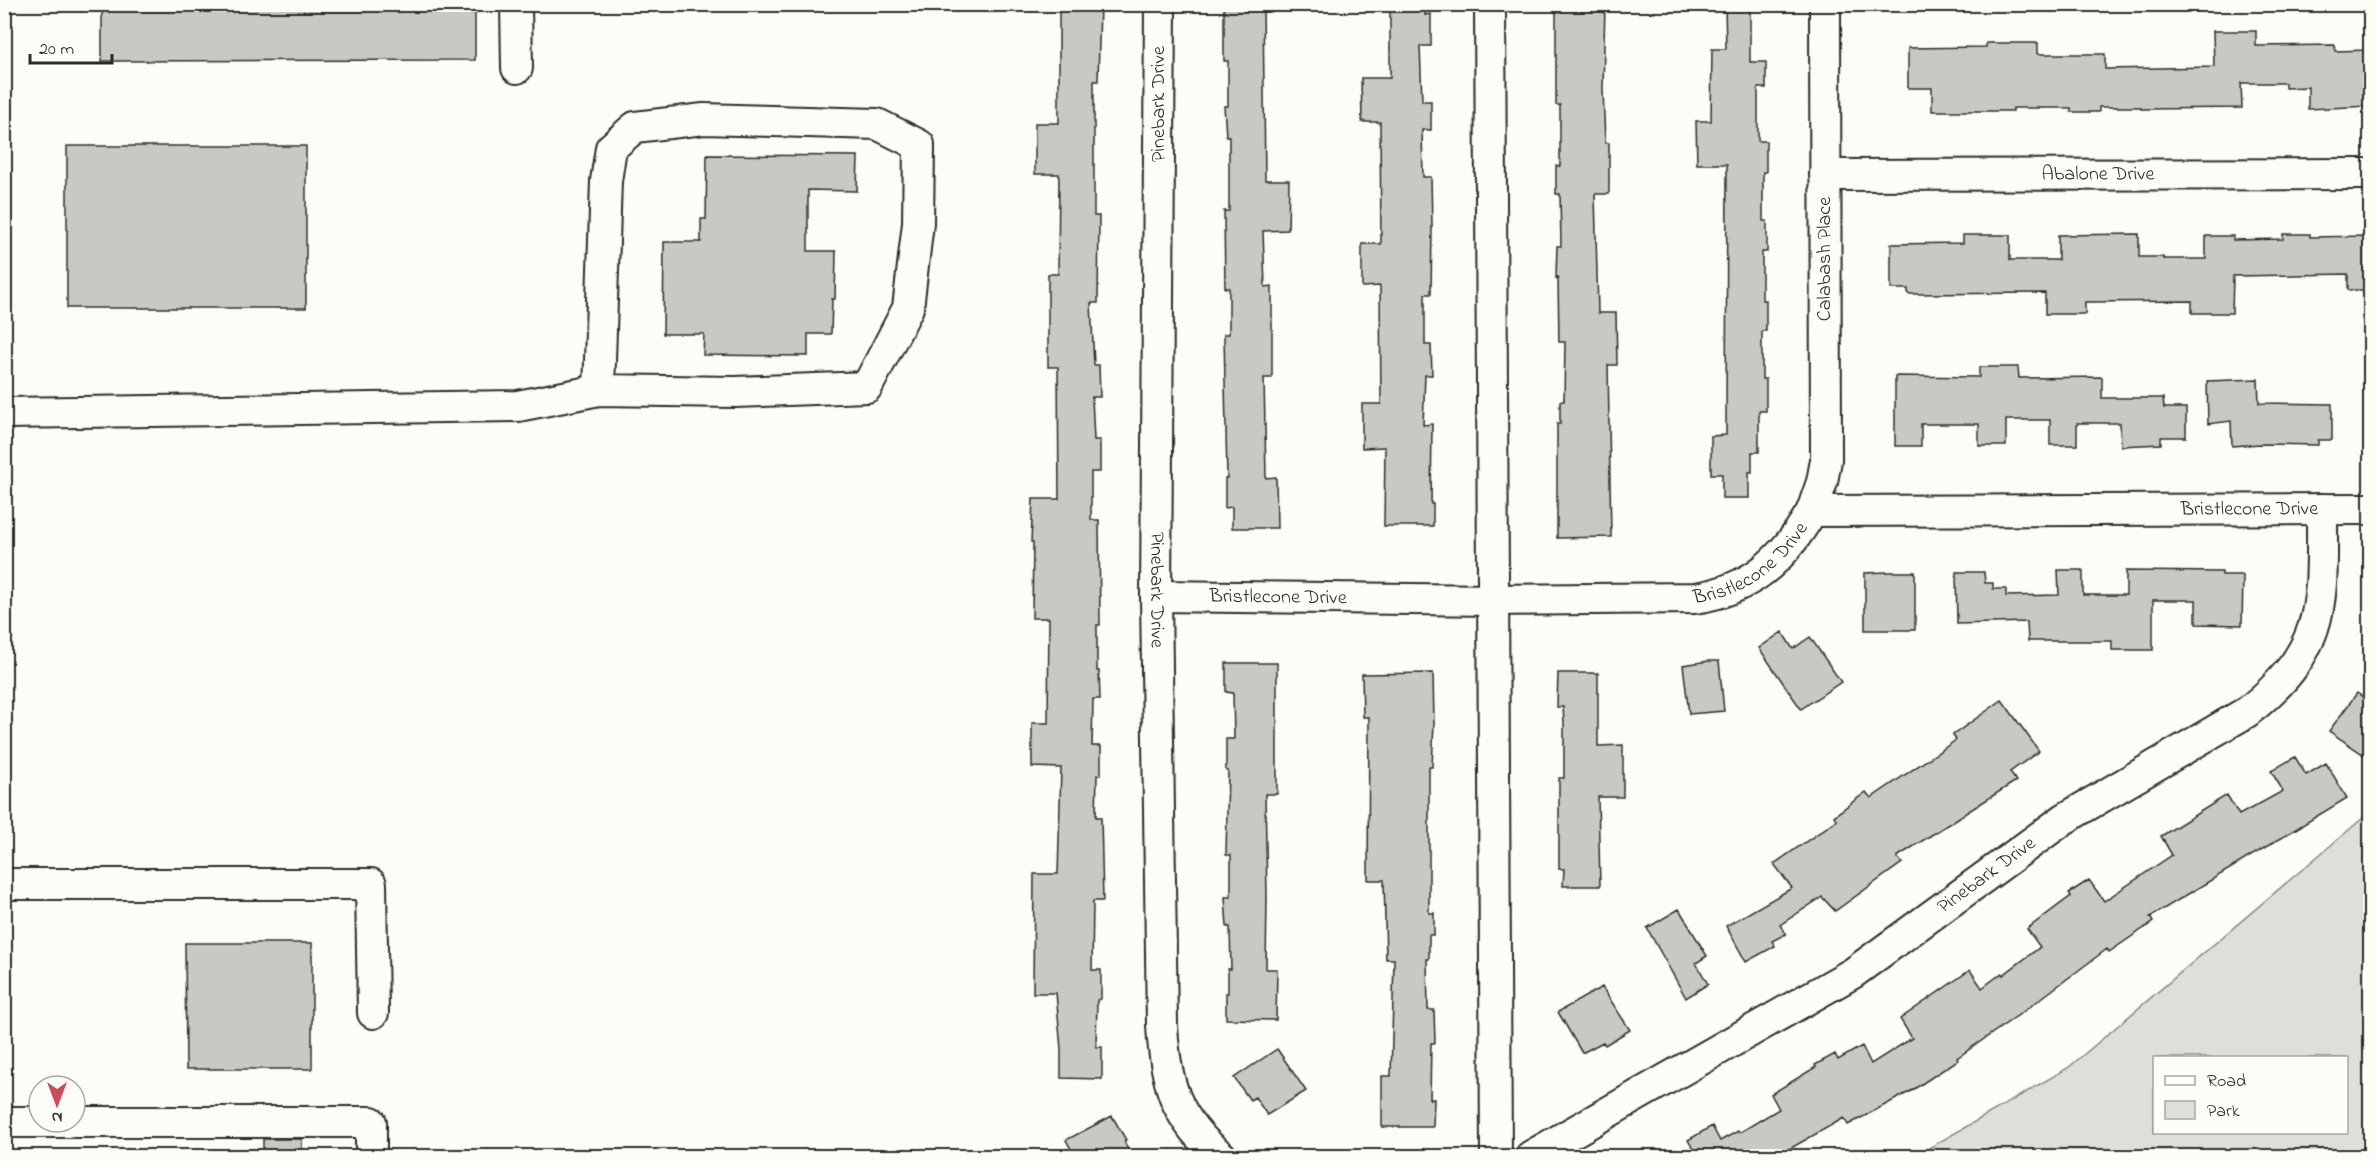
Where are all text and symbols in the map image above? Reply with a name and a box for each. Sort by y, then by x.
scale bar [30,27,112,65]
text: 20 m [39,37,74,63]
street label: Pinebark Drive [1145,46,1174,162]
street label: Abalone Drive [2041,160,2155,189]
street label: Calabash Place [1811,197,1840,321]
street label: Bristlecone Drive [2180,495,2318,524]
street label: Bristlecone Drive [1690,516,1816,613]
street label: Pinebark Drive [1141,532,1171,648]
street label: Bristlecone Drive [1208,582,1347,613]
street label: Pinebark Drive [1931,829,2042,921]
legend [2153,1056,2348,1134]
text: Road [2207,1069,2246,1095]
north arrow [27,1074,87,1134]
text: Park [2207,1099,2240,1125]
text: N [51,1105,62,1129]

